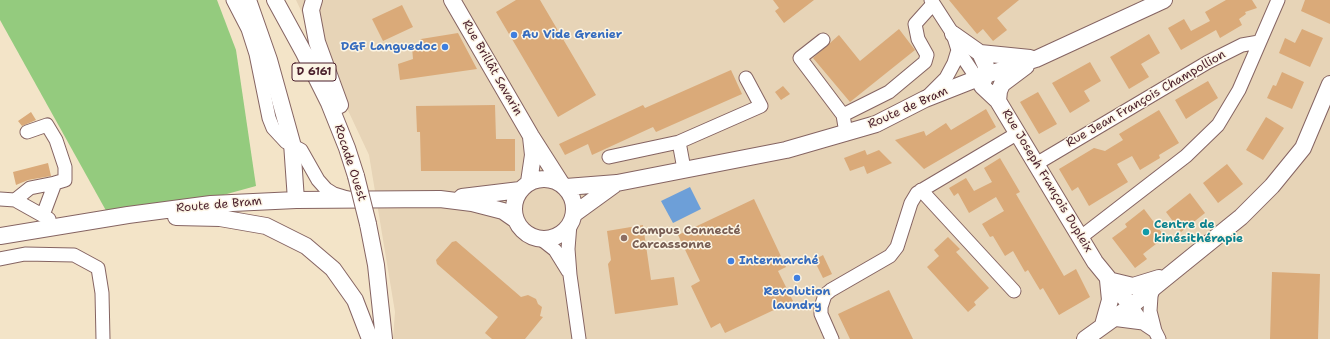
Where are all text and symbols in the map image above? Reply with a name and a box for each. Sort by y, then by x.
street label: Rue Brillât Savarin [459,18,525,118]
place label: Au Vide Grenier [522,28,622,42]
marker: Au Vide Grenier [509,30,519,40]
place label: DGF Languedoc [341,40,437,54]
marker: DGF Languedoc [440,42,450,52]
street label: Rue Jean François Champollion [1064,47,1228,151]
road number: D 6161 [292,63,336,81]
street label: Route de Bram [866,84,950,132]
street label: Rue Joseph François Dupleix [999,107,1095,255]
street label: Rocade Ouest [331,123,369,203]
street label: Route de Bram [176,194,262,216]
place label: Centre de kinésithérapie [1154,218,1243,246]
place label: Campus Connecté Carcassonne [632,224,741,252]
marker: Centre de kinésithérapie [1141,227,1151,237]
marker: Campus Connecté Carcassonne [619,233,629,243]
place label: Intermarché [739,254,819,268]
marker: Intermarché [726,256,736,266]
marker: Revolution laundry [792,273,802,283]
place label: Revolution laundry [763,285,831,313]

